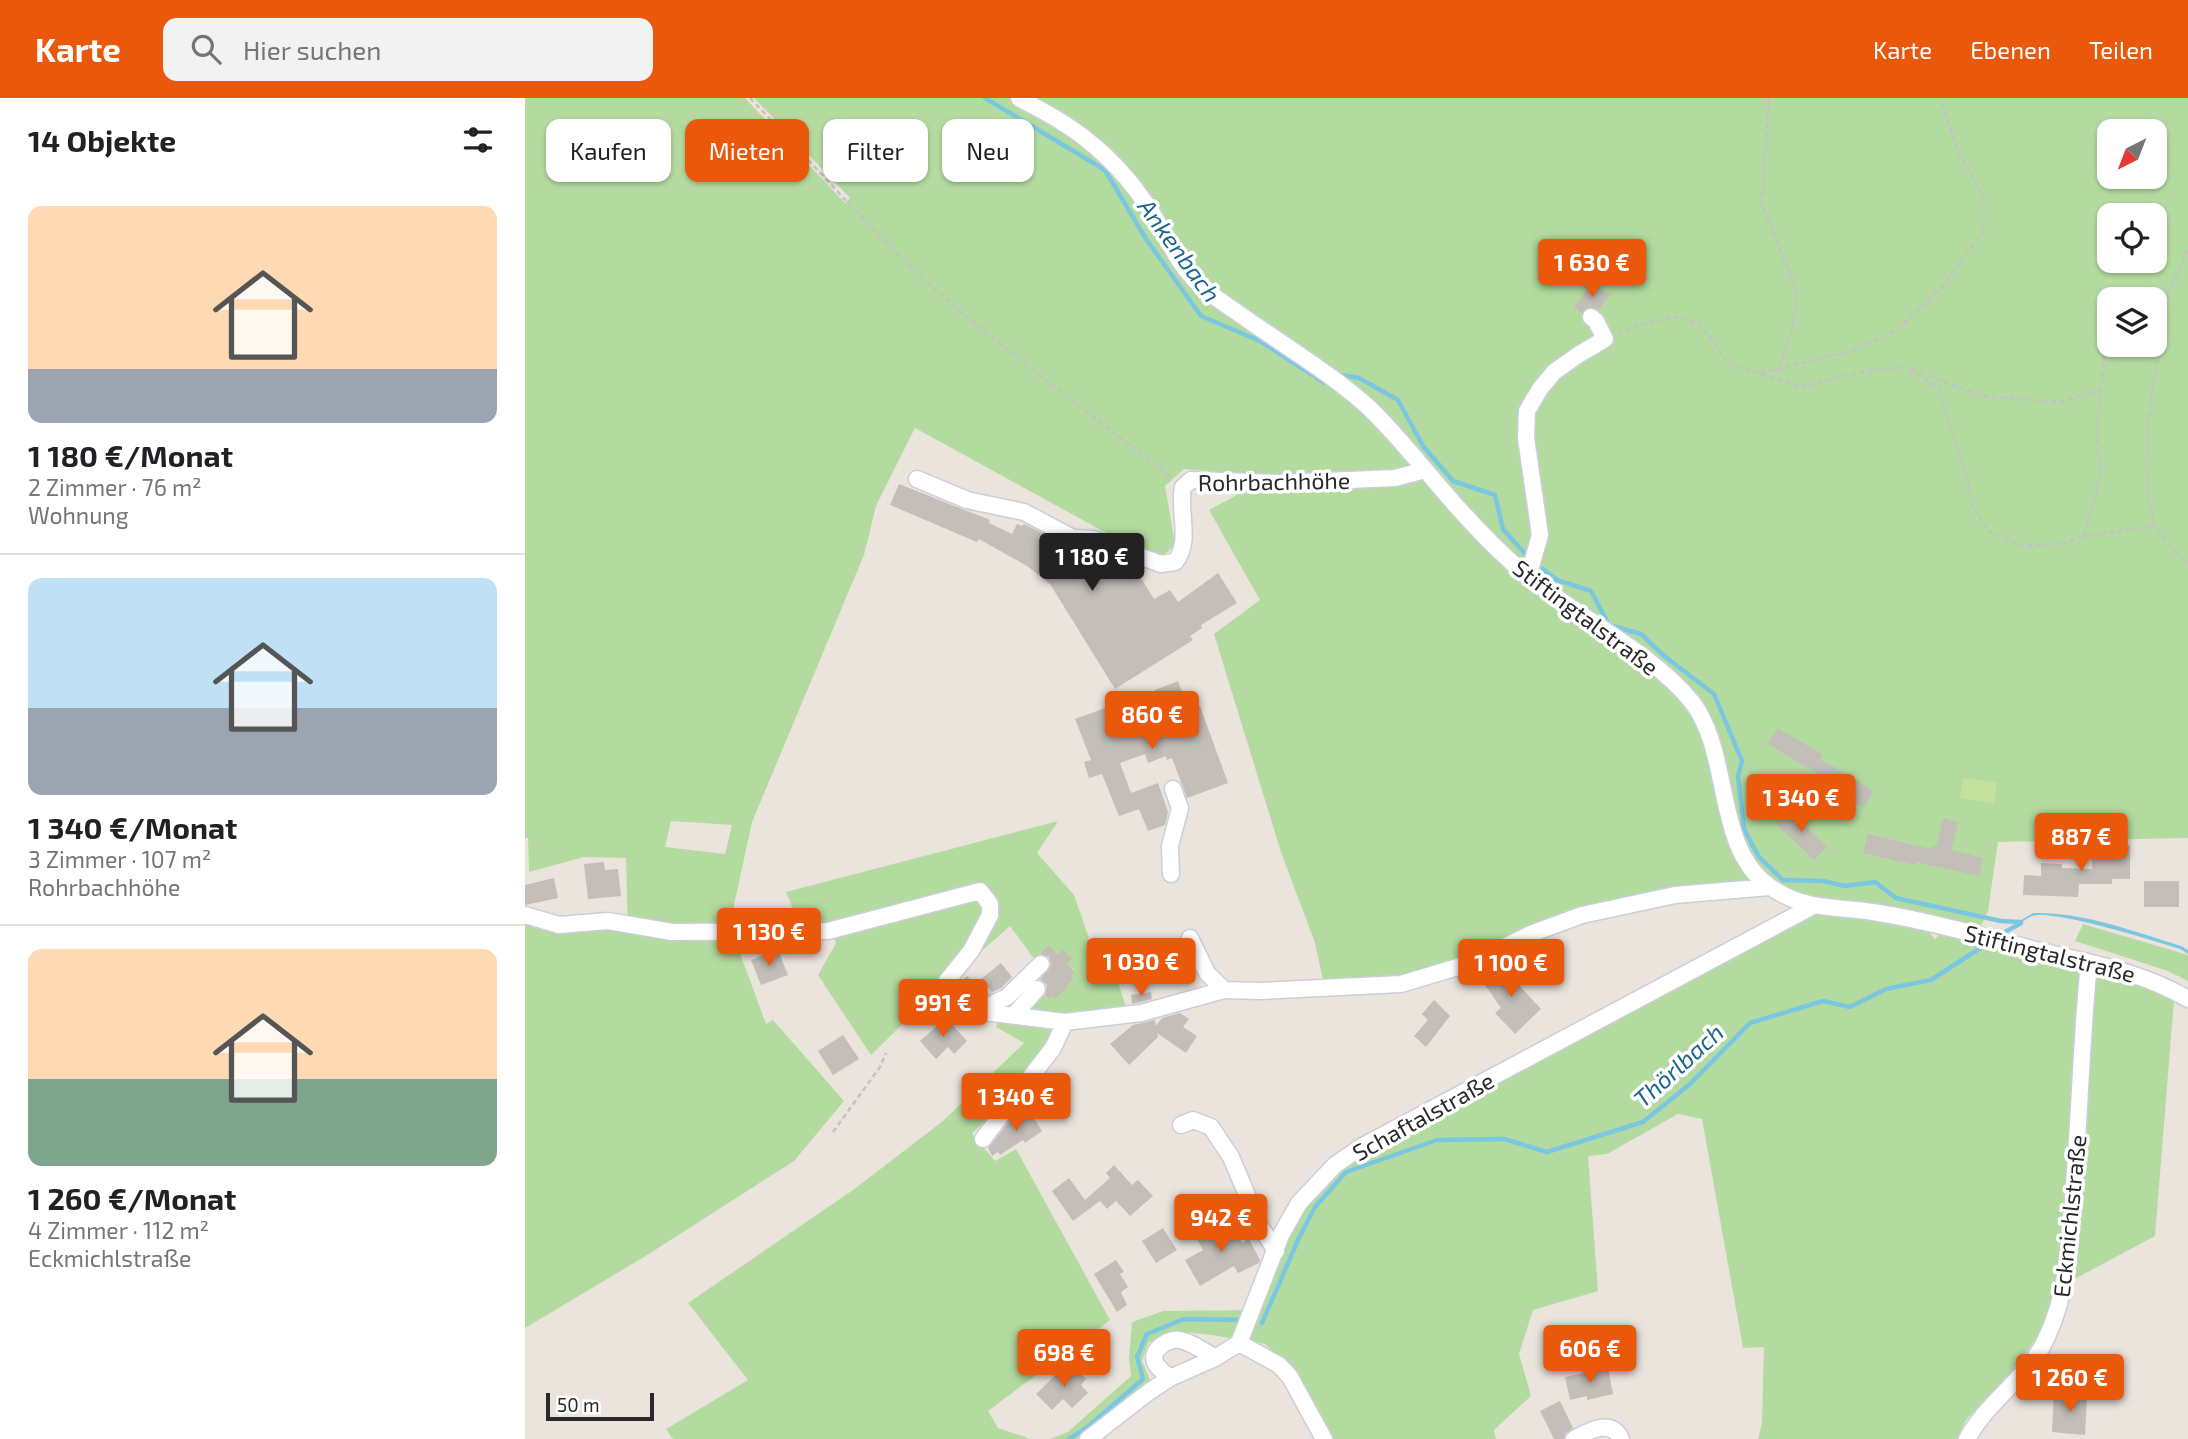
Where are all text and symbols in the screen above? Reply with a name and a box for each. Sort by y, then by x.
search box [163,18,653,81]
text: Karte [35,29,121,69]
icon: search [187,30,225,68]
text: Hier suchen [243,34,381,65]
text: Karte [1873,35,1932,64]
text: Ebenen [1970,35,2051,64]
text: Teilen [2089,35,2153,64]
chip: Kaufen [546,119,671,182]
chip: Mieten [685,119,809,182]
chip: Filter [823,119,928,182]
chip: Neu [942,119,1034,182]
north arrow [2097,119,2167,189]
map controls [2097,119,2167,357]
icon: filters [459,121,497,159]
text: 14 Objekte [28,122,176,158]
water label: Ankenbach [1132,192,1227,307]
button: locate [2097,203,2167,273]
pin: 1 630 € [1527,240,1657,299]
text: 1 630 € [1554,248,1630,276]
icon: home [200,252,326,378]
button: layers [2097,287,2167,357]
text: 1 180 €/Monat [28,437,233,473]
street label: Rohrbachhöhe [1198,466,1350,496]
text: 2 Zimmer · 76 m² [28,473,202,501]
text: Wohnung [28,501,129,529]
pin: 1 180 € [1027,533,1157,593]
text: 1 180 € [1055,542,1129,570]
street label: Stiftingtalstraße [1508,553,1664,681]
icon: home [200,624,326,750]
pin: 860 € [1103,692,1201,751]
text: 860 € [1121,700,1183,728]
pin: 1 340 € [1736,774,1866,834]
text: 1 340 € [1763,783,1839,811]
text: 1 340 €/Monat [28,809,237,845]
pin: 887 € [2032,814,2130,873]
text: 887 € [2051,822,2111,850]
text: 3 Zimmer · 107 m² [28,845,211,873]
text: Rohrbachhöhe [28,873,180,901]
pin: 1 130 € [704,908,834,968]
text: 1 130 € [733,917,805,945]
street label: Stiftingtalstraße [1962,918,2138,988]
pin: 1 030 € [1076,939,1206,998]
pin: 1 100 € [1446,940,1576,999]
text: 1 030 € [1103,947,1179,975]
text: 1 100 € [1474,948,1548,976]
pin: 991 € [894,979,992,1039]
text: 991 € [915,988,971,1016]
icon: home [200,995,326,1121]
water label: Thörlbach [1627,1017,1729,1113]
street label: Schaftalstraße [1347,1066,1499,1166]
pin: 1 340 € [951,1074,1081,1133]
text: 1 340 € [978,1082,1054,1110]
street label: Eckmichlstraße [2047,1133,2091,1299]
text: 1 260 €/Monat [28,1180,236,1216]
pin: 942 € [1172,1194,1270,1254]
text: 942 € [1190,1203,1252,1231]
text: 4 Zimmer · 112 m² [28,1216,209,1244]
text: Eckmichlstraße [28,1244,191,1272]
pin: 606 € [1541,1326,1639,1385]
pin: 698 € [1015,1330,1113,1389]
text: 606 € [1559,1334,1621,1362]
text: 698 € [1033,1338,1095,1366]
pin: 1 260 € [2005,1354,2135,1414]
text: 1 260 € [2032,1363,2108,1391]
scale bar [546,1390,655,1422]
text: 50 m [557,1393,600,1416]

